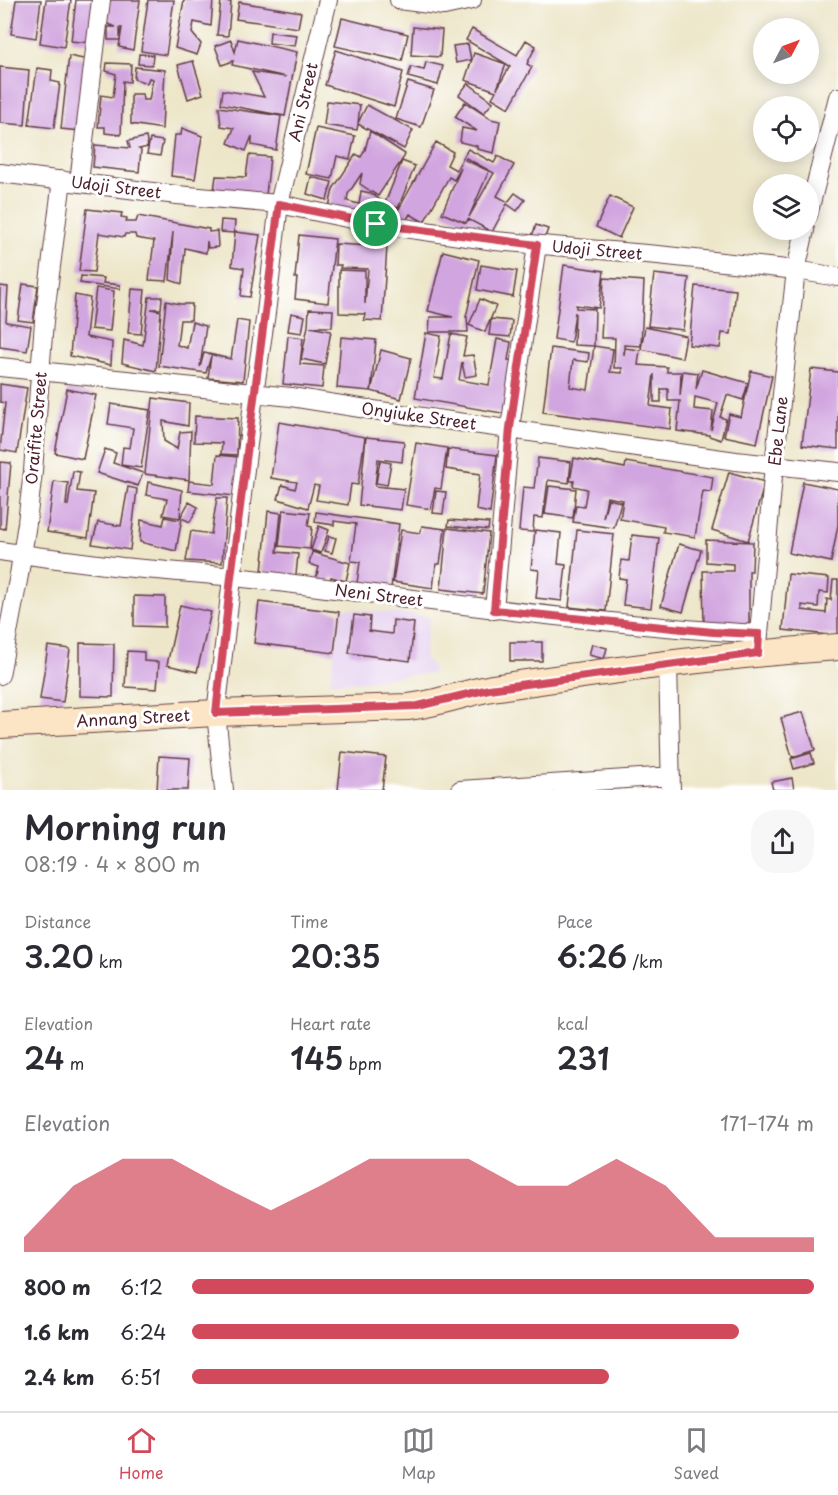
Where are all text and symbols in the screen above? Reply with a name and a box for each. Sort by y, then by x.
north arrow [753,18,819,84]
map controls [753,18,819,240]
street label: Ani Street [281,59,323,144]
button: locate [753,96,819,162]
street label: Udoji Street [70,169,163,204]
button: layers [753,174,819,240]
pin [350,198,401,249]
icon: arrive [359,207,392,240]
street label: Udoji Street [551,233,644,265]
street label: Oraifite Street [18,370,52,485]
street label: Onyiuke Street [360,395,479,435]
street label: Ebe Lane [761,395,793,467]
street label: Neni Street [334,577,425,611]
street label: Annang Street [75,702,191,732]
text: Morning run [24,801,227,851]
button: share [751,810,814,873]
text: 08:19 · 4 × 800 m [24,849,200,879]
text: Distance [24,909,91,933]
text: Time [290,909,328,933]
text: Pace [557,909,593,933]
text: 3.20 [24,933,94,978]
text: 20:35 [290,933,381,978]
text: 6:26 [557,933,627,978]
text: km [94,949,123,973]
text: /km [627,949,663,973]
text: Elevation [24,1011,93,1035]
text: Heart rate [290,1011,371,1035]
text: kcal [557,1011,589,1035]
text: 24 [24,1035,64,1080]
text: 145 [290,1035,344,1080]
text: 231 [557,1035,610,1080]
text: m [64,1051,84,1075]
text: bpm [344,1051,382,1075]
text: Elevation [24,1108,110,1138]
text: 171–174 m [720,1108,814,1138]
text: 800 m [24,1272,91,1302]
text: 6:12 [120,1272,163,1302]
text: 1.6 km [24,1317,89,1347]
text: 6:24 [120,1317,167,1347]
text: 2.4 km [24,1362,94,1392]
text: 6:51 [120,1362,161,1392]
tab: Home [119,1424,163,1484]
tab: Map [401,1424,436,1484]
tab: Saved [674,1424,719,1484]

